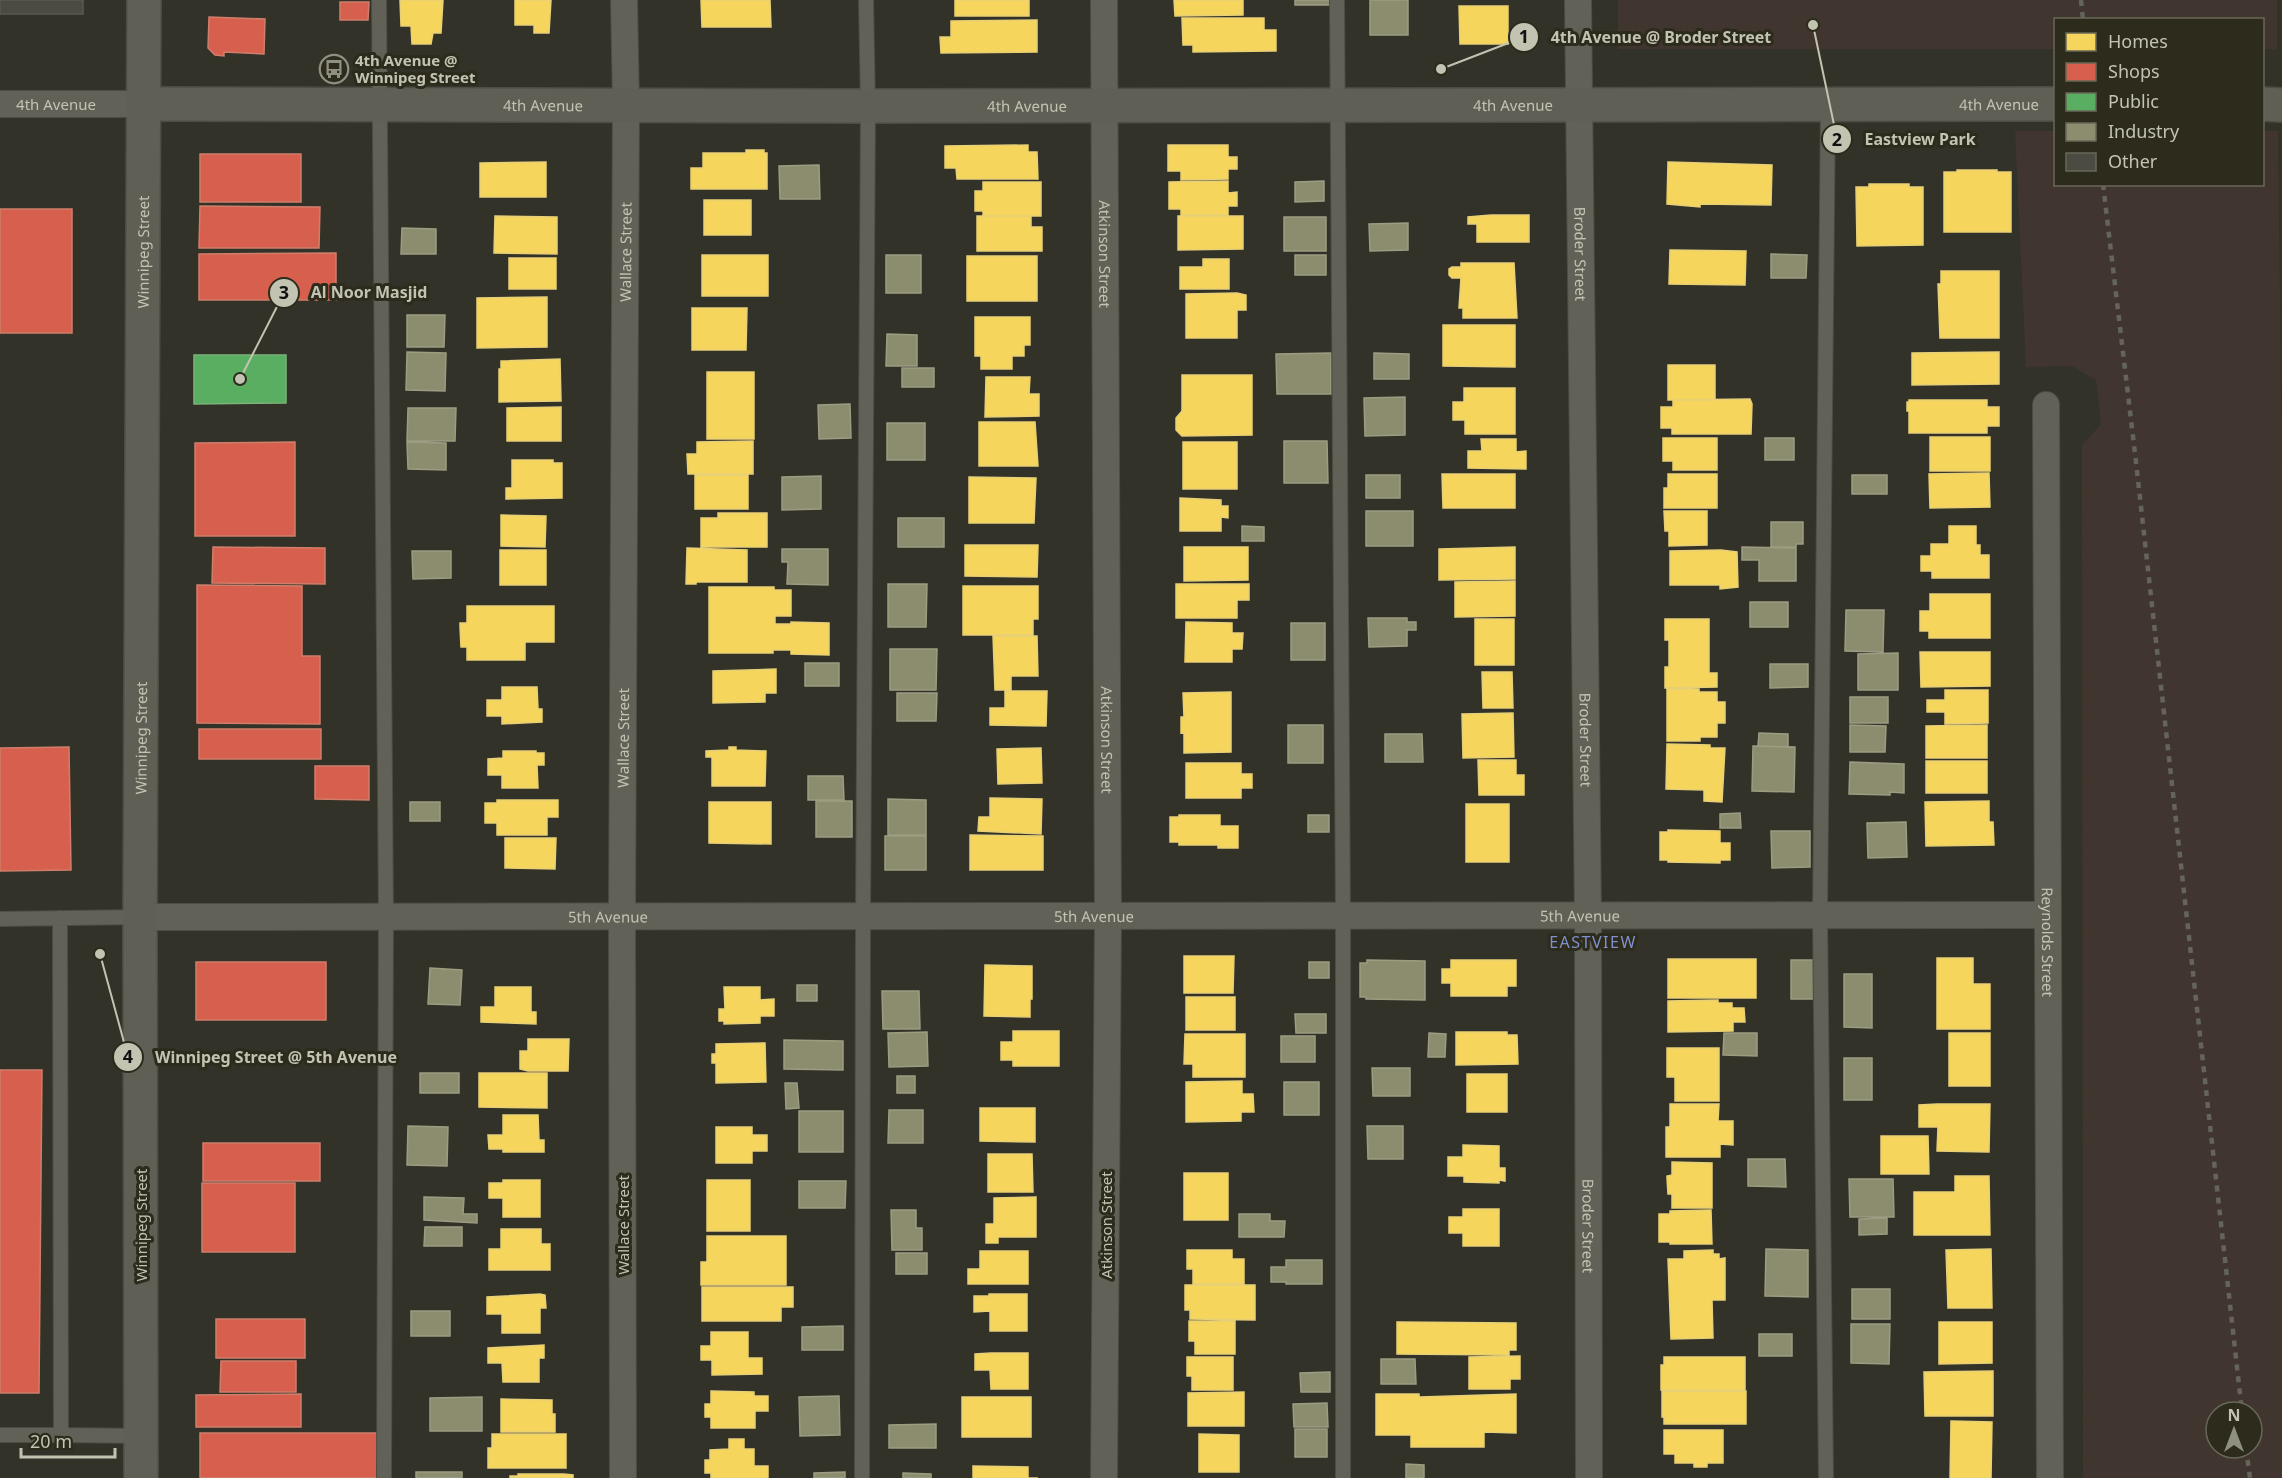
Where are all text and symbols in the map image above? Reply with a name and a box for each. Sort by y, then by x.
legend [2054,18,2264,186]
callout: 4th Avenue @ Broder Street [1509,20,1783,54]
text: 1 [1519,24,1529,48]
text: 4th Avenue @ Broder Street [1551,26,1771,48]
text: Homes [2108,29,2168,53]
place label: 4th Avenue @ Winnipeg Street [355,50,476,87]
bus stop icon: 4th Avenue @ Winnipeg Street [318,53,350,85]
text: Shops [2108,59,2160,83]
text: Public [2108,89,2159,113]
street label: 4th Avenue [16,94,96,114]
street label: 4th Avenue [1959,94,2039,114]
street label: 4th Avenue [503,95,583,115]
street label: 4th Avenue [1473,95,1553,115]
street label: 4th Avenue [987,96,1067,116]
text: Industry [2108,119,2180,143]
callout: Eastview Park [1822,122,1988,156]
text: 2 [1832,127,1842,151]
text: Eastview Park [1864,128,1976,150]
text: Other [2108,149,2158,173]
street label: Winnipeg Street [133,195,153,309]
street label: Atkinson Street [1095,200,1115,308]
street label: Wallace Street [615,201,636,302]
street label: Broder Street [1570,207,1591,302]
callout: Al Noor Masjid [269,276,439,310]
text: 3 [279,280,289,304]
text: Al Noor Masjid [311,281,427,303]
street label: Winnipeg Street [131,681,151,795]
street label: Atkinson Street [1097,686,1117,794]
street label: Wallace Street [613,687,633,788]
street label: Broder Street [1576,693,1597,788]
street label: Reynolds Street [2038,887,2058,997]
street label: 5th Avenue [1540,905,1620,926]
street label: 5th Avenue [568,906,648,927]
street label: 5th Avenue [1054,906,1134,926]
district label: EASTVIEW [1549,931,1637,953]
callout: Winnipeg Street @ 5th Avenue [113,1040,409,1074]
text: 4 [123,1044,133,1068]
text: Winnipeg Street @ 5th Avenue [155,1046,397,1068]
street label: Winnipeg Street [131,1168,151,1281]
street label: Atkinson Street [1096,1171,1116,1279]
street label: Wallace Street [613,1175,633,1275]
street label: Broder Street [1578,1179,1599,1274]
north arrow [2204,1400,2264,1460]
text: N [2227,1404,2241,1426]
scale bar [21,1421,116,1459]
text: 20 m [30,1429,72,1453]

